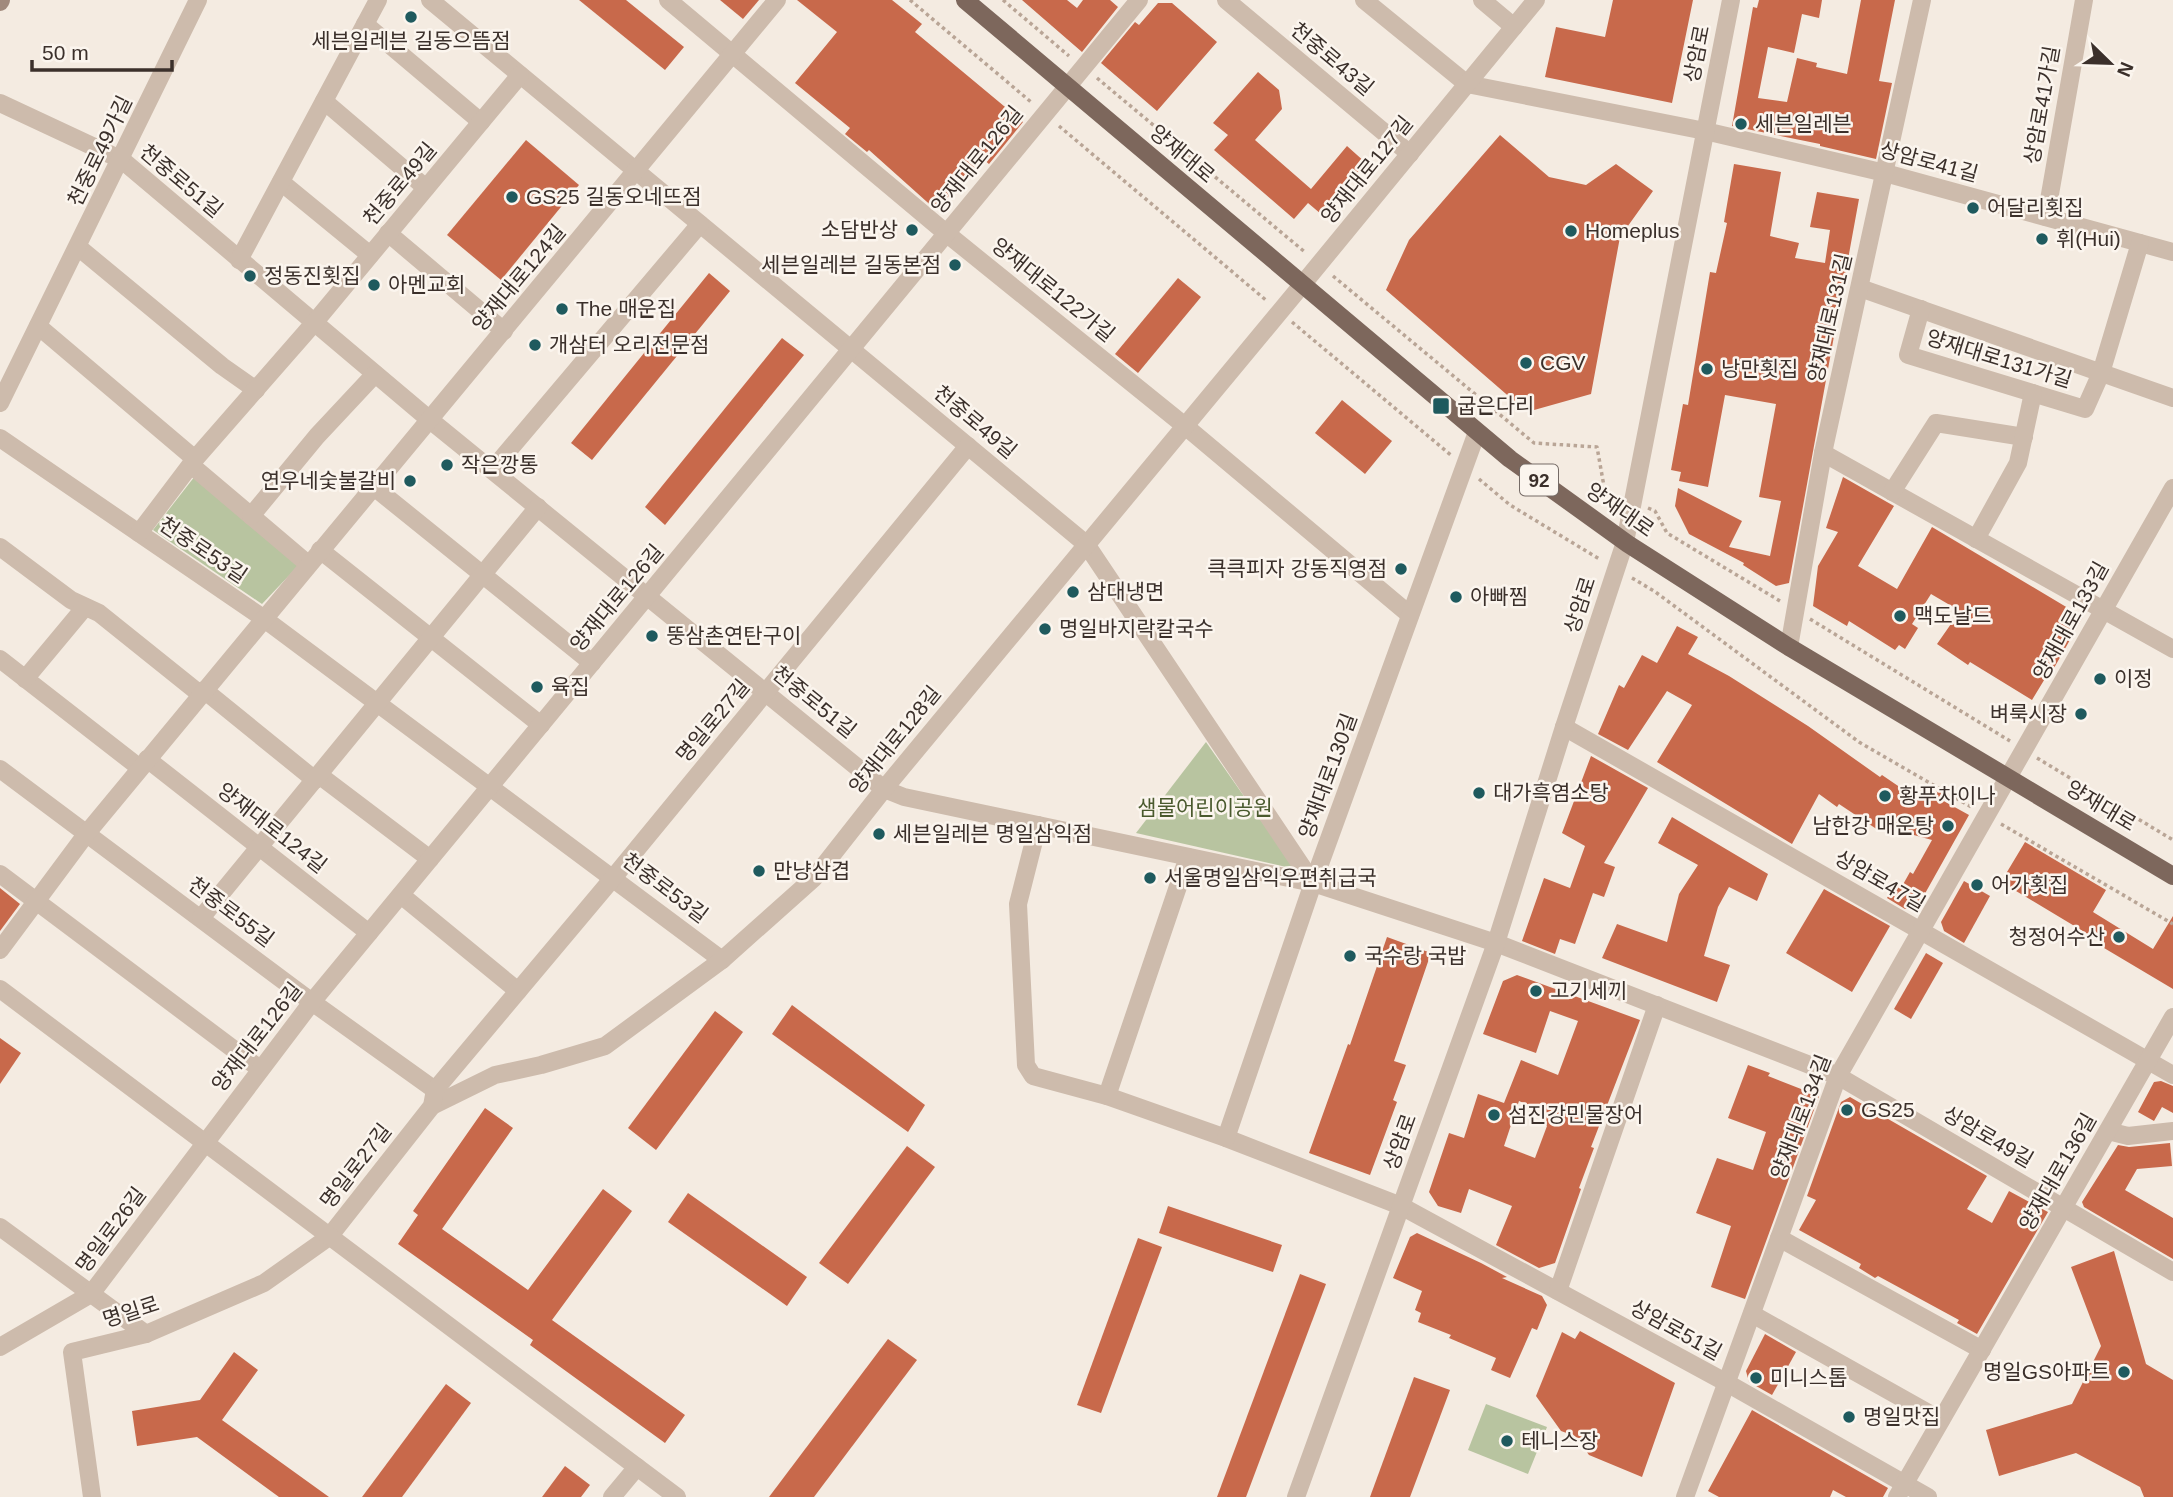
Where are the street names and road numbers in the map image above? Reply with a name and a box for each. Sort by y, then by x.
street label: 천중로43길 [1286,17,1378,100]
street label: 상암로 [1680,23,1713,85]
street label: 상암로41가길 [2020,44,2063,166]
street label: 천중로49가길 [63,92,136,210]
street label: 양재대로126길 [926,101,1027,218]
street label: 양재대로127길 [1316,111,1417,228]
street label: 양재대로 [1145,120,1219,187]
street label: 상암로41길 [1878,137,1981,186]
street label: 천중로49길 [358,138,441,230]
street label: 천중로51길 [135,139,227,222]
street label: 양재대로124길 [467,220,570,335]
street label: 양재대로122가길 [987,233,1119,346]
street label: 양재대로131길 [1804,251,1856,385]
street label: 양재대로131가길 [1924,325,2075,392]
street label: 천중로49길 [929,380,1021,463]
road number: 92 [1520,464,1558,495]
street label: 양재대로 [1582,478,1659,541]
street label: 천중로53길 [155,512,251,587]
street label: 양재대로126길 [565,540,668,655]
street label: 양재대로133길 [2029,558,2113,684]
street label: 상암로 [1560,574,1599,636]
street label: 천중로51길 [768,661,861,742]
street label: 명일로27길 [671,675,754,767]
street label: 양재대로128길 [844,681,945,798]
street label: 양재대로130길 [1294,710,1361,842]
street label: 양재대로 [2062,776,2140,835]
street label: 양재대로124길 [213,778,331,877]
street label: 상암로47길 [1831,845,1930,916]
street label: 천중로53길 [618,848,712,927]
street label: 천중로55길 [184,872,278,951]
street label: 양재대로126길 [207,978,306,1096]
street label: 양재대로134길 [1766,1051,1835,1182]
street label: 상암로49길 [1939,1101,2038,1172]
street label: 양재대로136길 [2015,1109,2100,1235]
street label: 상암로 [1379,1111,1420,1173]
street label: 명일로27길 [316,1119,396,1212]
street label: 명일로26길 [71,1183,150,1277]
street label: 명일로 [100,1292,162,1331]
street label: 상암로51길 [1627,1295,1726,1364]

